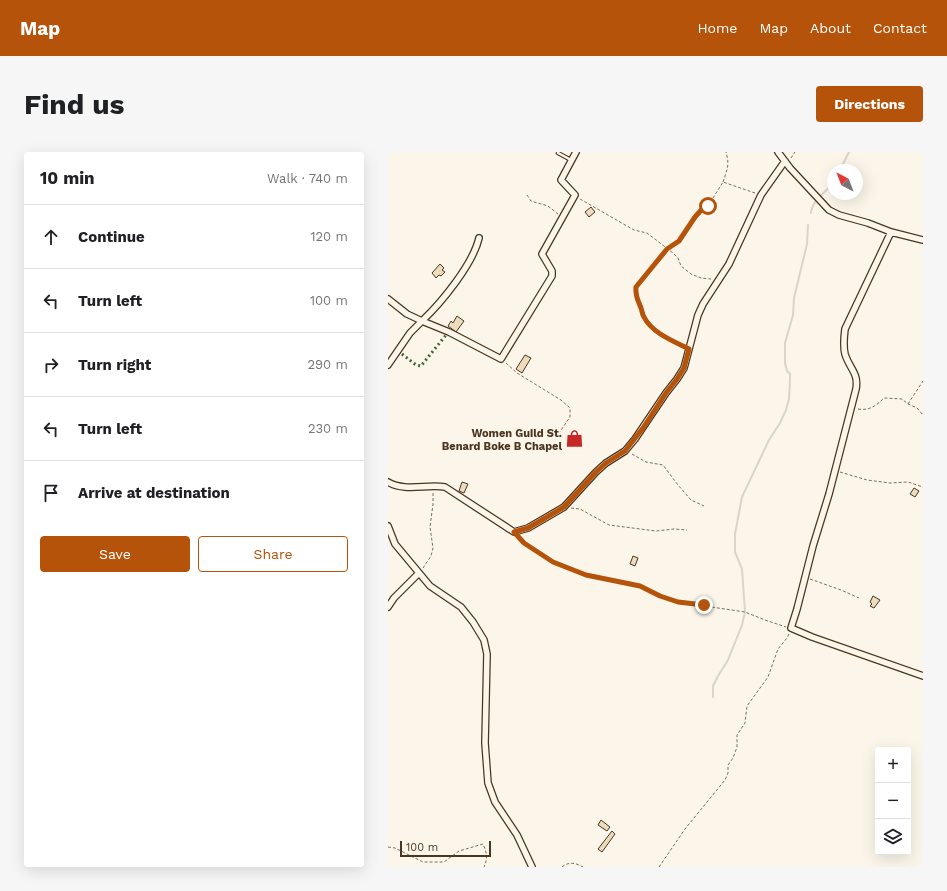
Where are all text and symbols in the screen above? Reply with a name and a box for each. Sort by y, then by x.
text: Map [20,17,60,40]
text: Home [697,20,737,36]
text: Map [759,20,788,36]
text: About [810,20,851,36]
text: Contact [873,20,927,36]
button: Directions [816,86,923,122]
text: Find us [24,88,124,121]
north arrow [827,164,863,200]
text: 10 min [40,168,95,188]
text: Walk · 740 m [267,171,348,186]
route start [699,197,717,215]
icon: ahead [40,226,62,248]
text: Continue [78,228,145,246]
text: 120 m [310,229,348,244]
icon: left [40,290,62,312]
text: Turn left [78,292,142,310]
text: 100 m [310,293,348,308]
icon: right [40,354,62,376]
text: Turn right [78,356,151,374]
text: 290 m [307,357,348,372]
icon: left [40,418,62,440]
text: Turn left [78,420,142,438]
text: 230 m [308,421,348,436]
place label: Women Guild St. Benard Boke B Chapel [442,427,562,453]
shop icon: Women Guild St. Benard Boke B Chapel [565,429,585,449]
icon: arrive [40,482,62,504]
text: Arrive at destination [78,484,230,502]
button: Save [40,536,190,572]
button: Share [198,536,348,572]
route end [695,596,713,614]
map controls [875,747,911,855]
button: + [875,747,911,783]
button: − [875,783,911,819]
button: layers [875,819,911,855]
scale bar [400,839,491,858]
text: 100 m [406,841,438,854]

